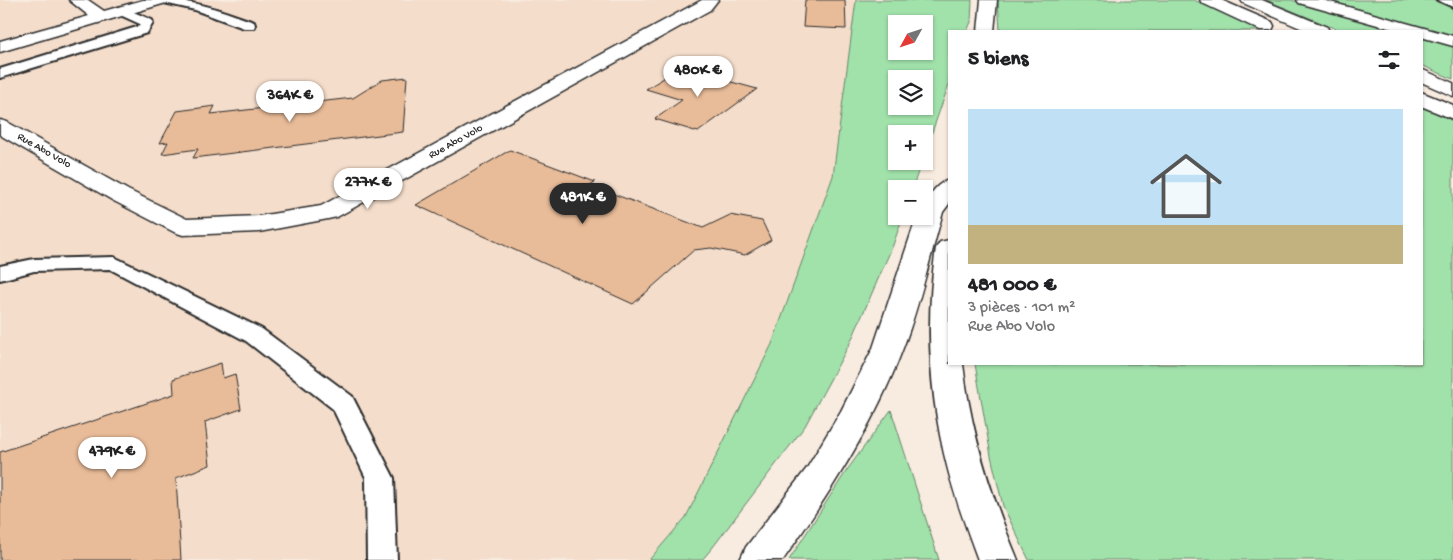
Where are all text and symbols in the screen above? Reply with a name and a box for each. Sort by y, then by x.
north arrow [888,15,932,60]
map controls [888,15,933,225]
icon: filters [1375,46,1403,74]
text: 5 biens [968,48,1028,73]
pin: 480K € [657,56,739,98]
text: 480K € [674,62,722,81]
button: layers [888,70,933,115]
pin: 364K € [249,80,331,123]
text: 364K € [267,87,313,106]
street label: Rue Abo Volo [427,122,485,162]
button: + [888,125,933,170]
street label: Rue Abo Volo [15,131,73,171]
icon: home [1141,141,1231,231]
pin: 277K € [327,168,409,210]
text: 277K € [345,174,391,193]
button: − [888,180,933,225]
pin: 481K € [542,182,624,225]
text: 481K € [561,189,605,208]
text: 481 000 € [968,274,1056,299]
text: 3 pièces · 101 m² [968,299,1075,318]
text: Rue Abo Volo [968,318,1055,337]
pin: 479K € [71,436,153,479]
text: 479K € [89,443,135,462]

